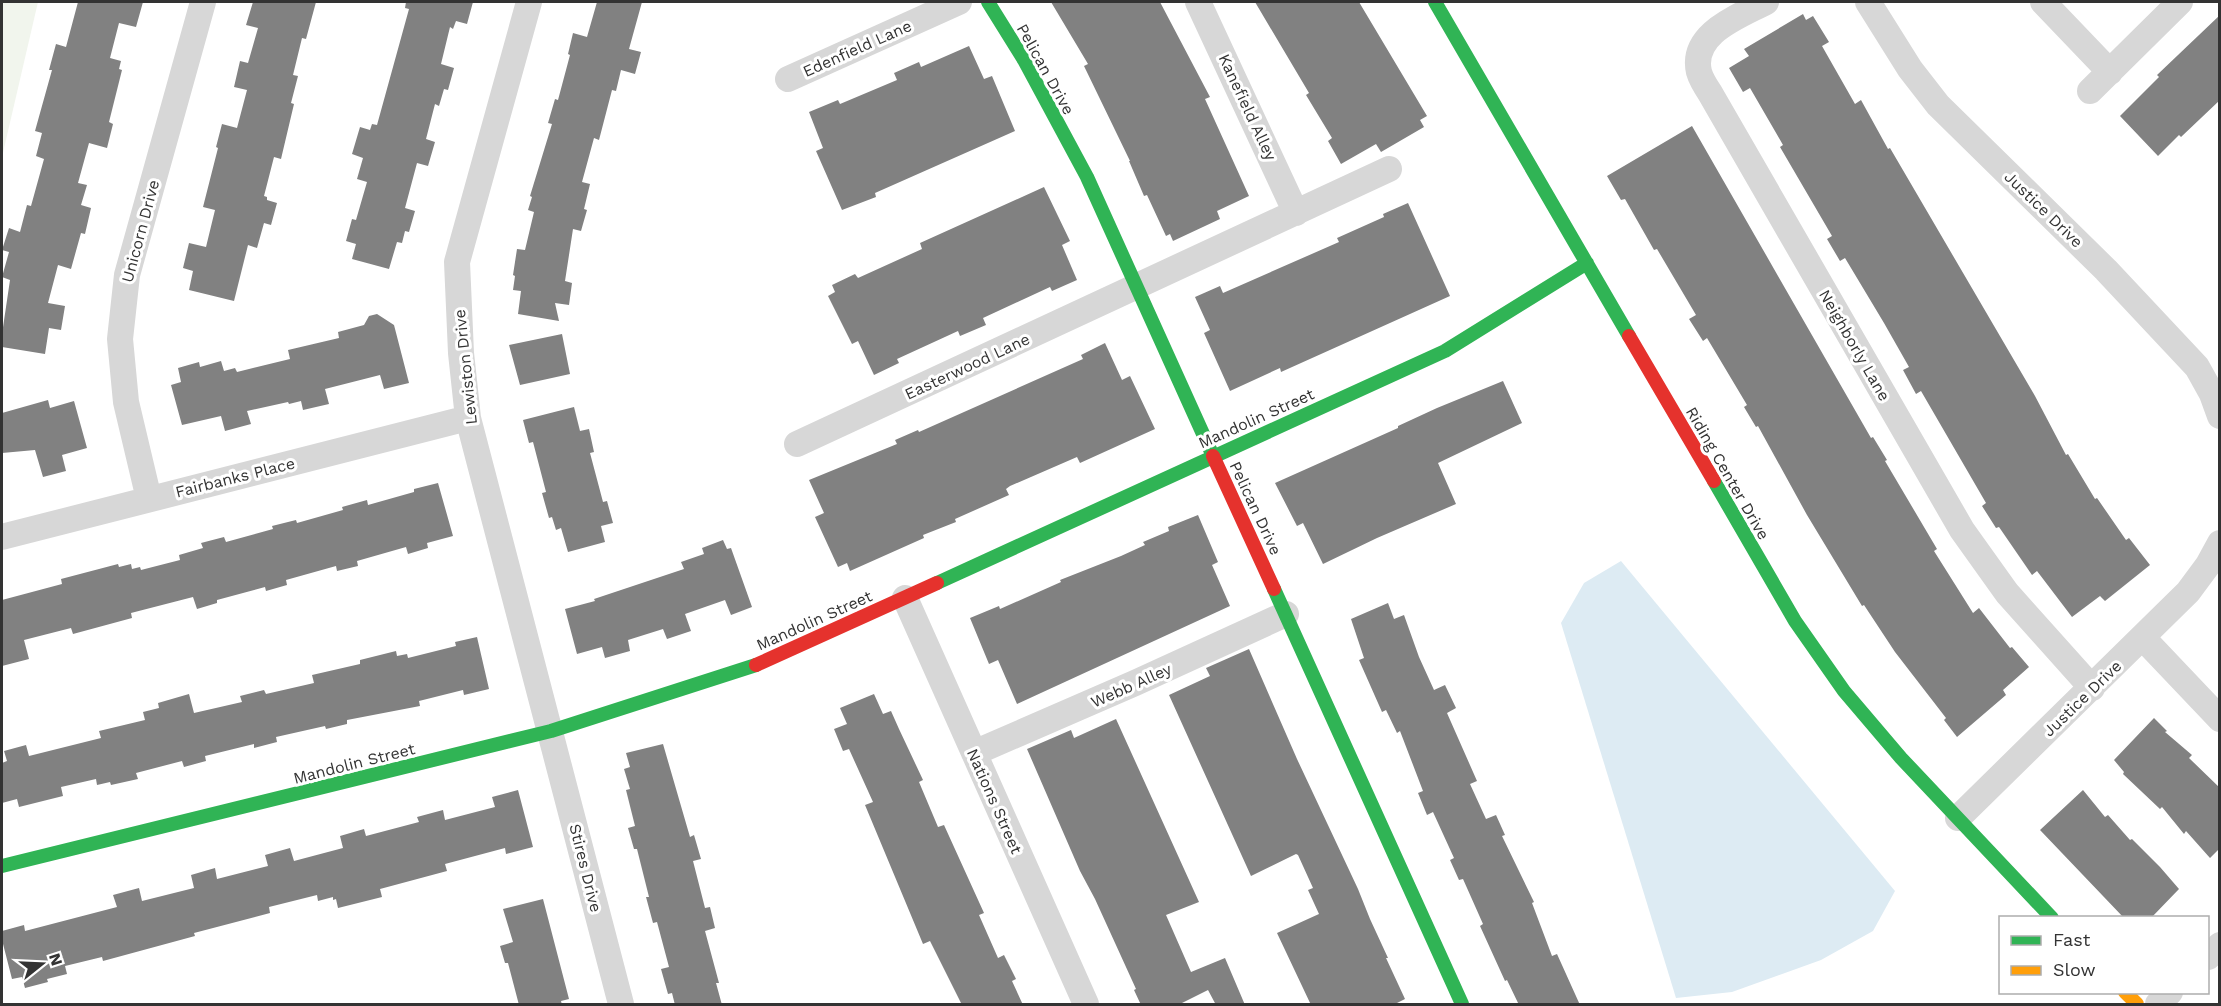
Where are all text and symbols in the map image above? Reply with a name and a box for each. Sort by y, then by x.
street label: Edenfield Lane [800,16,914,81]
street label: Pelican Drive [1013,20,1078,118]
street label: Kanefield Alley [1215,51,1281,164]
street label: Justice Drive [2001,167,2087,251]
street label: Unicorn Drive [118,178,163,285]
street label: Neighborly Lane [1815,286,1894,404]
street label: Lewiston Drive [450,308,481,426]
street label: Easterwood Lane [902,329,1033,404]
street label: Mandolin Street [1195,384,1317,453]
street label: Riding Center Drive [1682,403,1773,543]
street label: Fairbanks Place [173,453,297,502]
street label: Pelican Drive [1226,458,1286,558]
street label: Mandolin Street [753,586,875,655]
street label: Justice Drive [2039,656,2125,740]
street label: Webb Alley [1088,659,1175,712]
street label: Mandolin Street [291,739,417,788]
street label: Nations Street [963,746,1026,857]
street label: Stires Drive [565,822,606,914]
legend [1999,916,2209,994]
text: Fast [2053,929,2091,950]
north arrow [12,934,72,994]
text: N [45,951,67,968]
text: Slow [2053,959,2096,980]

